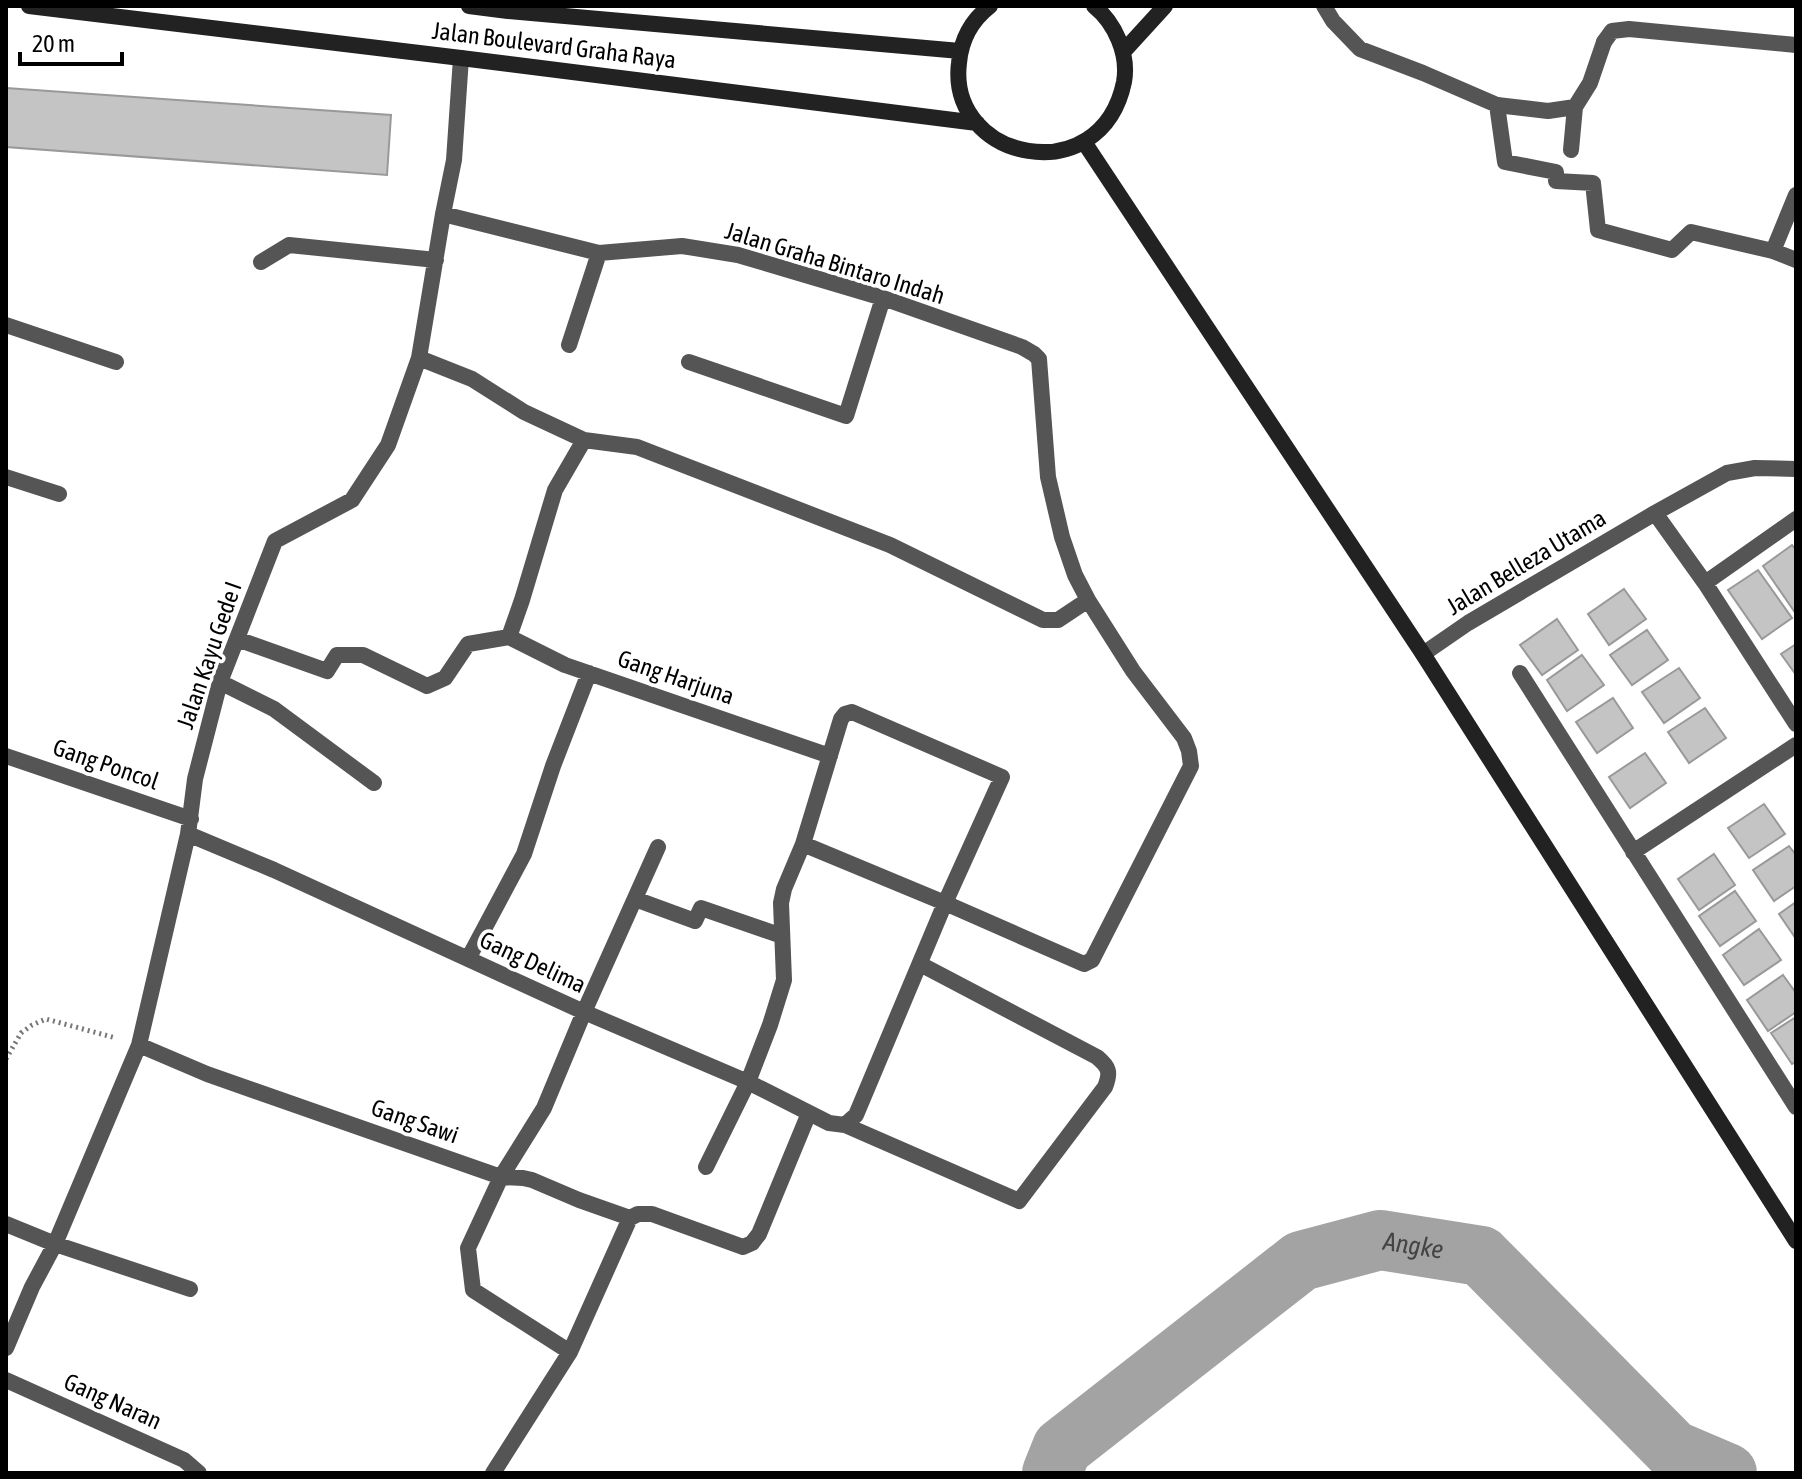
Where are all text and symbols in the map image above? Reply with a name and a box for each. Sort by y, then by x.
scale bar [20,16,122,66]
street label: Jalan Boulevard Graha Raya [431,17,677,73]
text: 20 m [32,30,75,57]
street label: Jalan Graha Bintaro Indah [722,217,948,309]
street label: Jalan Belleza Utama [1442,504,1610,620]
street label: Jalan Kayu Gede I [171,578,247,732]
street label: Gang Harjuna [614,645,738,709]
street label: Gang Poncol [50,733,163,795]
street label: Gang Delima [476,926,590,998]
street label: Gang Sawi [368,1094,462,1148]
water label: Angke [1380,1226,1446,1265]
street label: Gang Naran [60,1368,166,1434]

